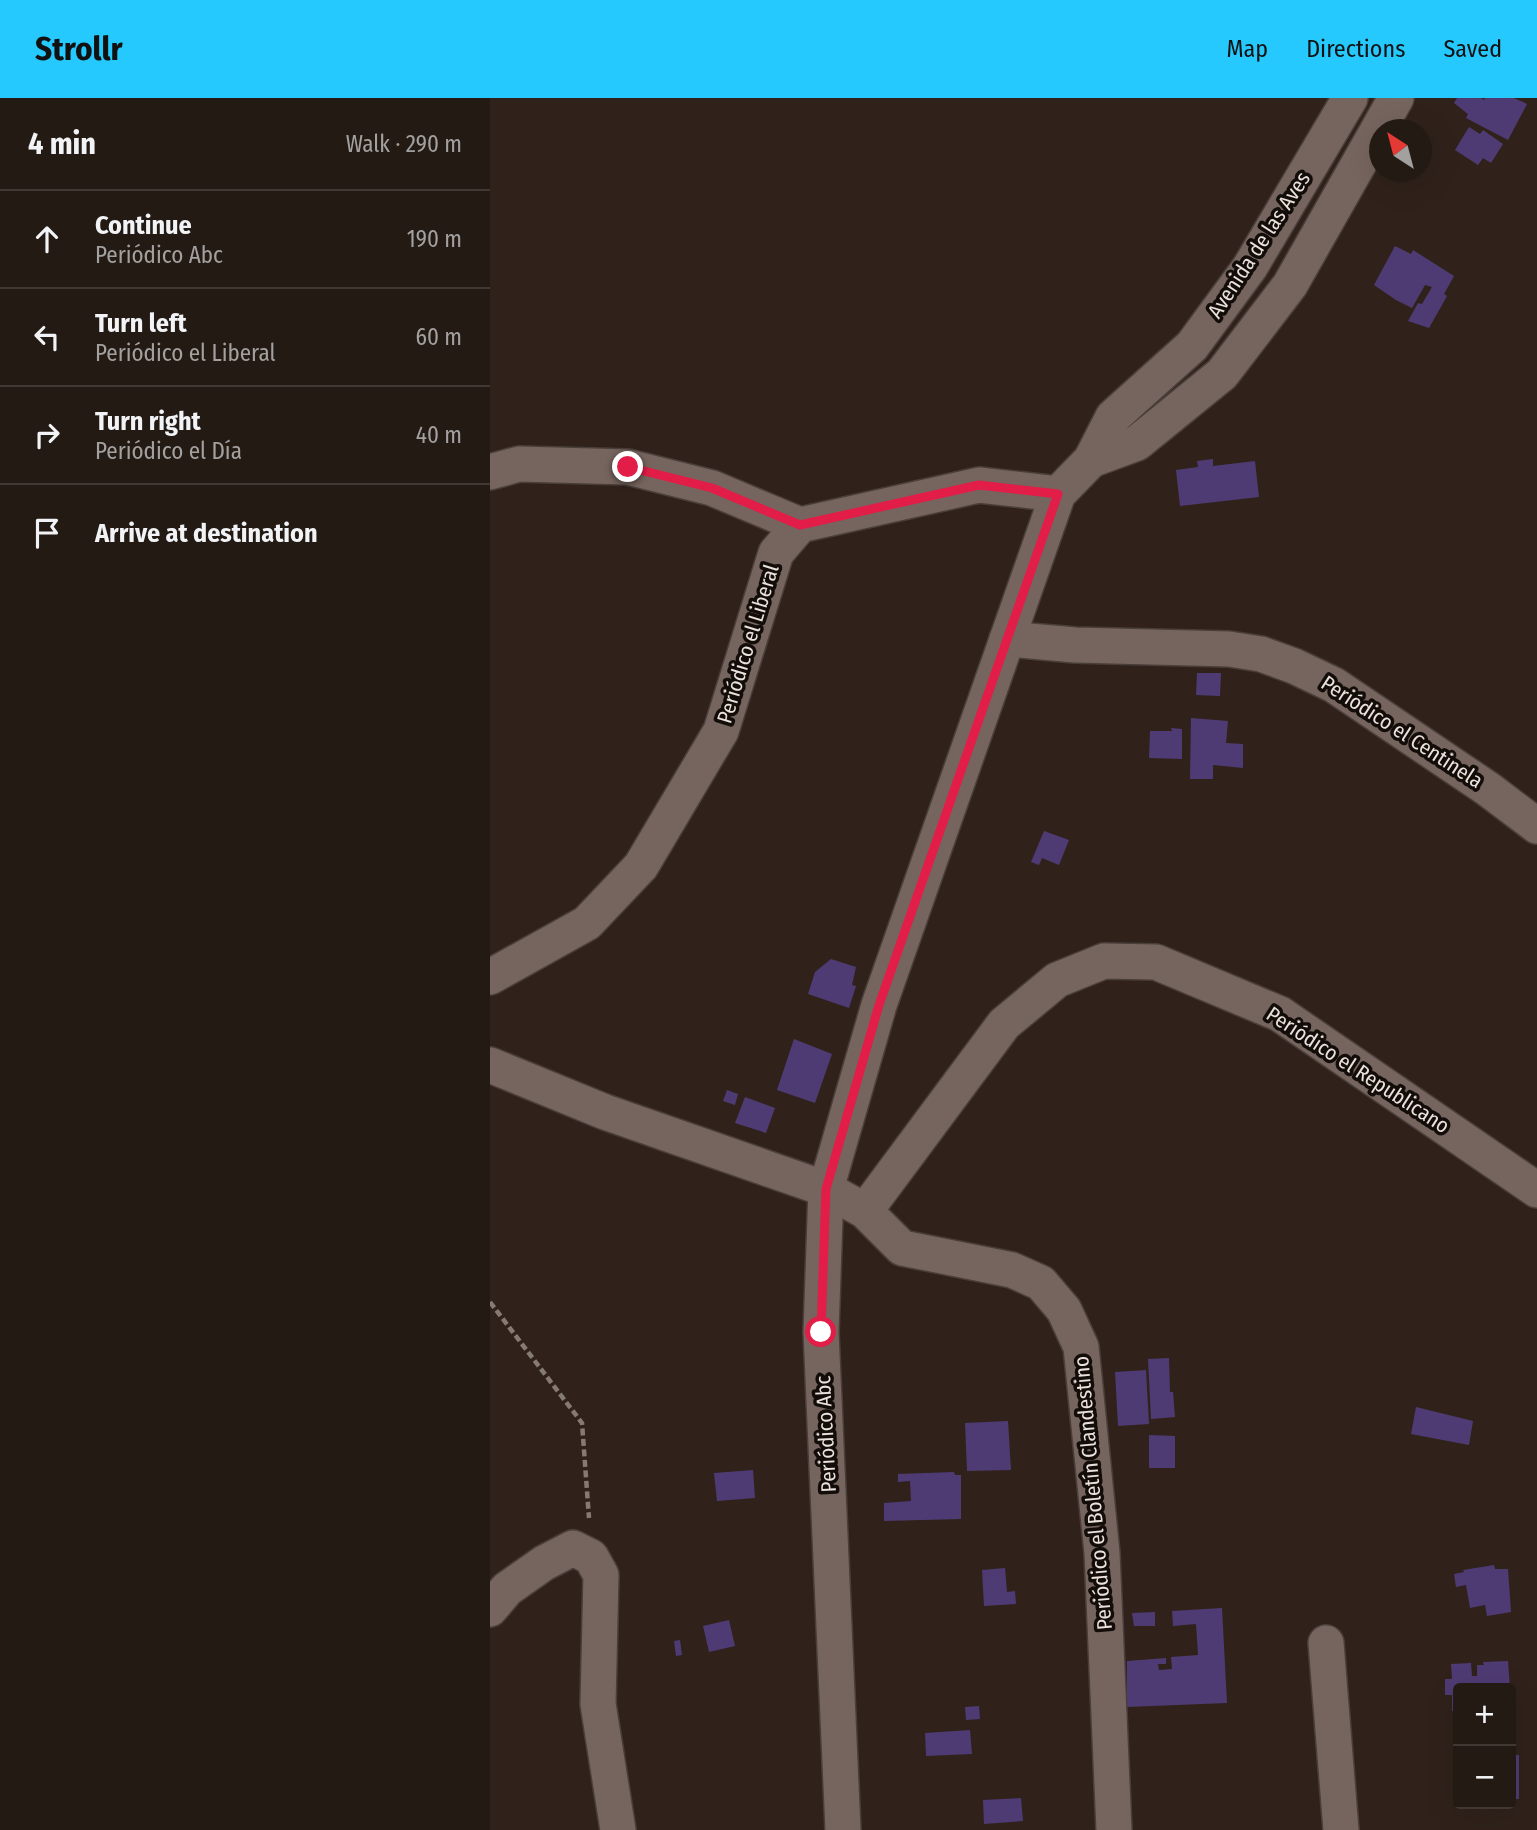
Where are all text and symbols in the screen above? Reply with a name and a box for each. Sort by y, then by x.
text: Strollr [35,29,123,69]
text: Map [1227,35,1268,63]
text: Directions [1306,35,1405,63]
text: Saved [1443,35,1502,63]
north arrow [1369,119,1432,182]
text: 4 min [28,126,96,162]
text: Walk · 290 m [346,130,462,158]
street label: Avenida de las Aves [1202,167,1316,323]
text: Continue [95,210,192,241]
icon: ahead [28,220,66,258]
text: 190 m [407,225,462,253]
text: Periódico Abc [95,241,223,269]
text: Turn left [95,308,187,339]
icon: left [28,318,66,356]
text: 60 m [416,323,462,351]
text: Periódico el Liberal [95,339,276,367]
text: Turn right [95,406,201,437]
icon: right [28,416,66,454]
text: 40 m [416,421,462,449]
text: Periódico el Día [95,437,242,465]
route end [612,451,643,482]
icon: arrive [28,514,66,552]
text: Arrive at destination [95,518,318,549]
street label: Periódico el Liberal [711,561,785,727]
street label: Periódico el Centinela [1316,670,1488,794]
street label: Periódico el Republicano [1262,1001,1454,1139]
route start [805,1316,836,1347]
street label: Periódico el Boletín Clandestino [1068,1355,1118,1631]
street label: Periódico Abc [810,1375,842,1493]
map controls [1453,1683,1516,1809]
button: + [1453,1683,1516,1746]
button: − [1453,1746,1516,1809]

